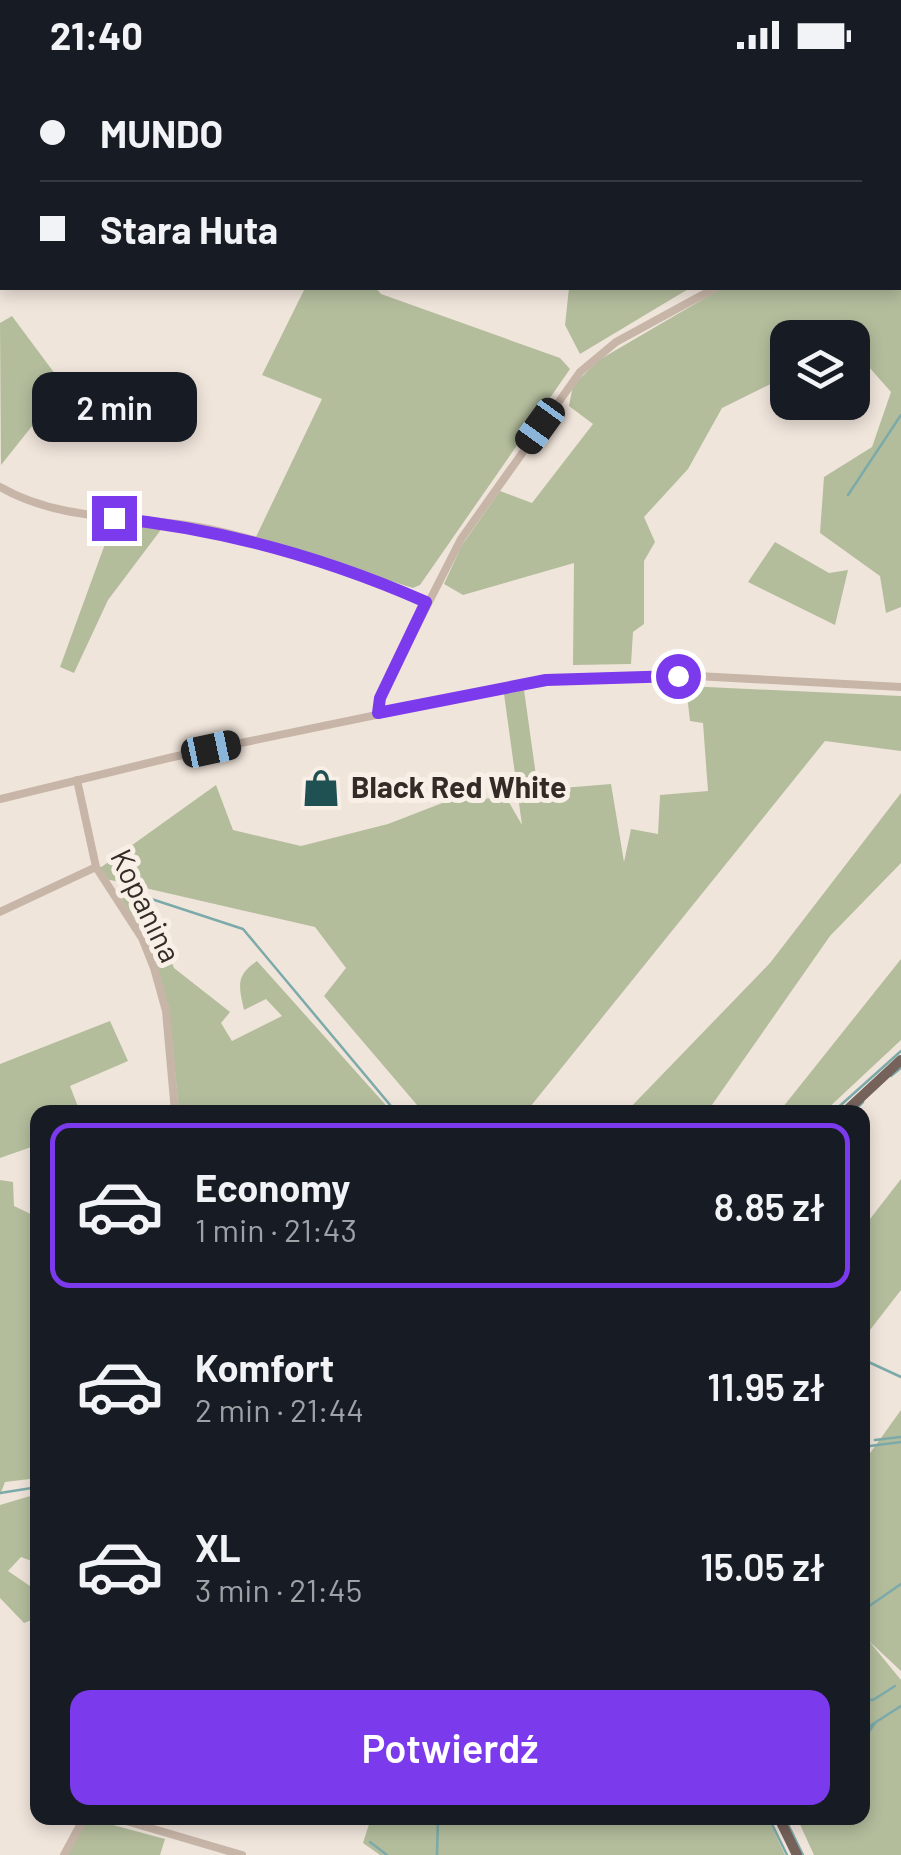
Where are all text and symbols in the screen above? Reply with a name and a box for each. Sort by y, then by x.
text: 21:40 [50,12,143,58]
text: MUNDO [100,110,223,156]
text: Stara Huta [100,206,278,252]
map controls [770,320,870,420]
button: layers [770,320,870,420]
callout: 2 min [32,373,196,443]
text: 2 min [76,388,153,426]
car [510,393,570,459]
route end [92,496,137,541]
route start [656,654,701,699]
car [179,728,243,770]
shop icon: Black Red White [300,767,342,809]
place label: Black Red White [351,768,566,804]
street label: Kopanina [104,843,190,968]
icon: car [75,1161,165,1251]
text: Economy [195,1164,350,1210]
text: 8.85 zł [714,1183,825,1229]
text: 1 min · 21:43 [195,1210,357,1248]
icon: car [75,1341,165,1431]
text: Komfort [195,1344,334,1390]
text: 11.95 zł [707,1363,825,1409]
text: 2 min · 21:44 [195,1390,364,1428]
icon: car [75,1521,165,1611]
text: XL [195,1524,241,1570]
text: 15.05 zł [700,1543,825,1589]
text: 3 min · 21:45 [195,1570,362,1608]
button: Potwierdź [70,1690,830,1805]

